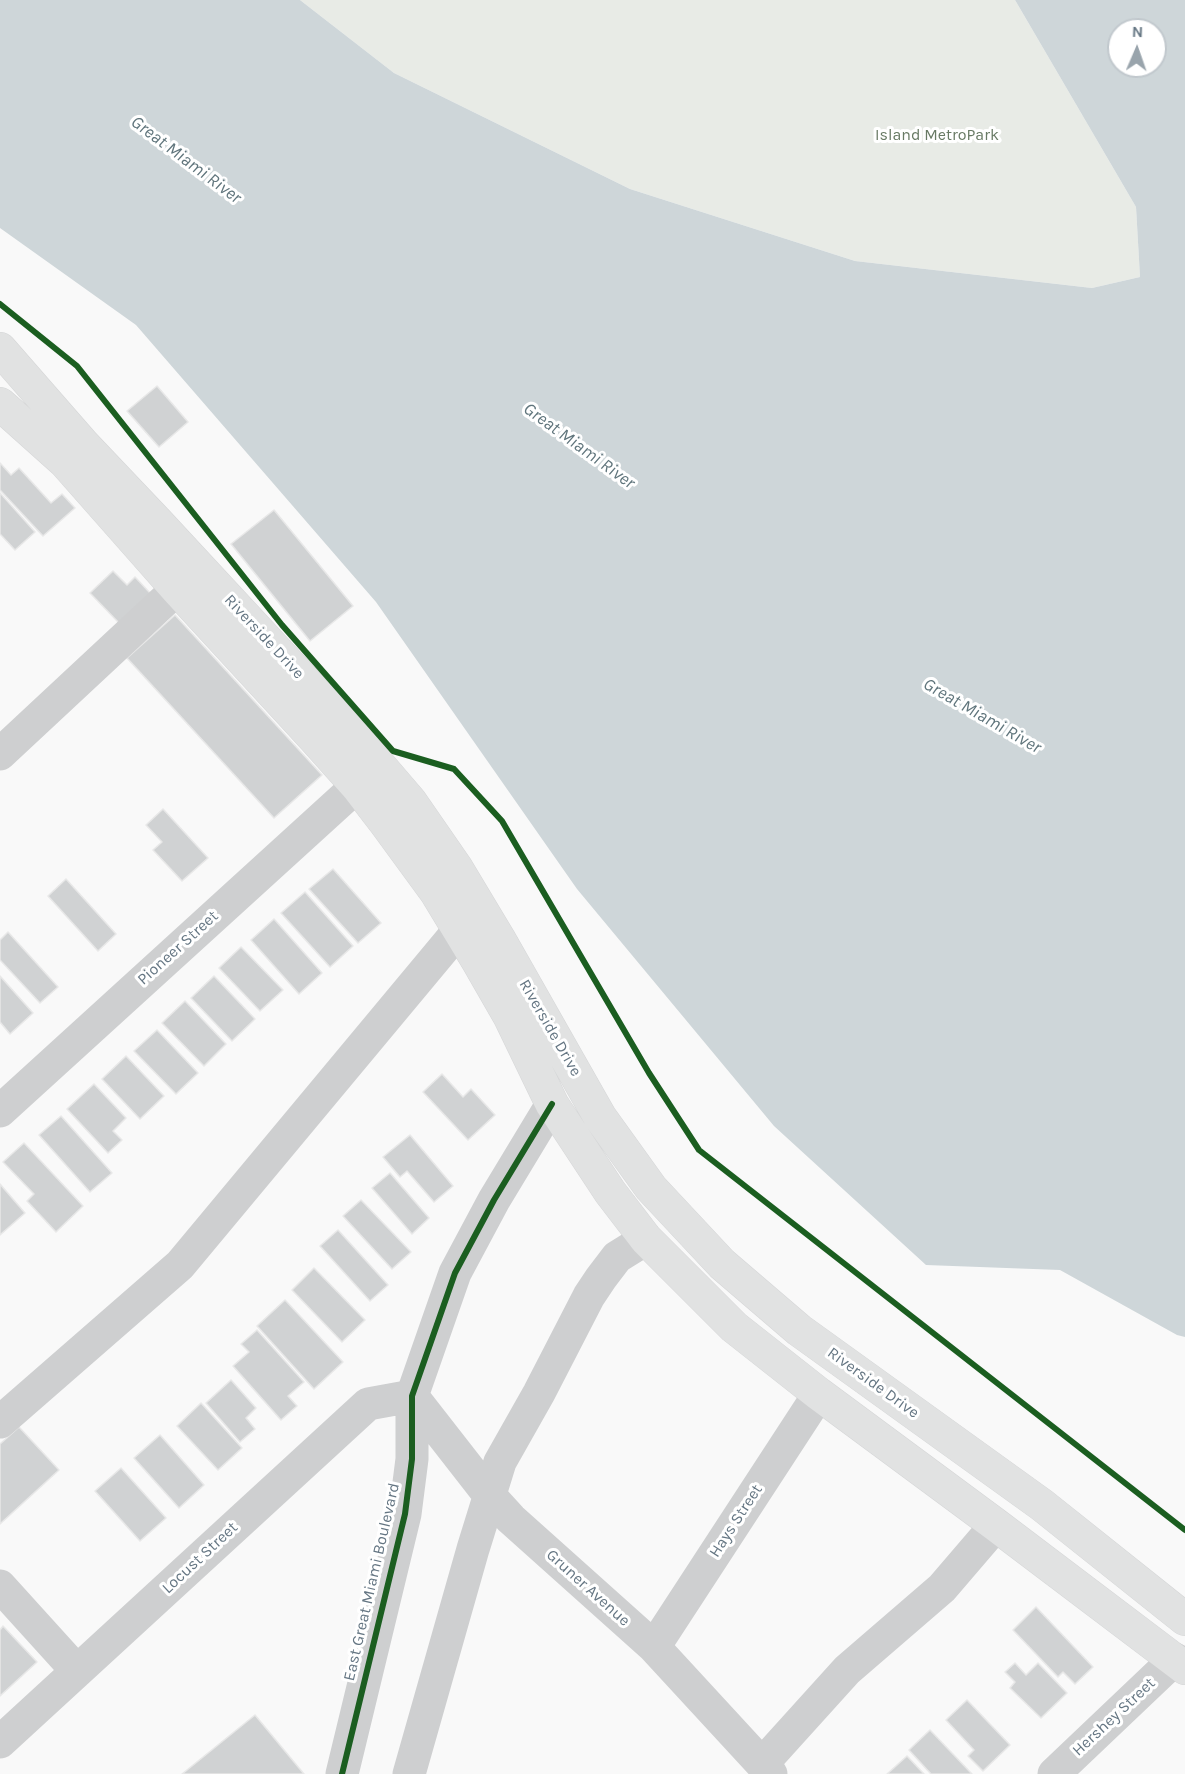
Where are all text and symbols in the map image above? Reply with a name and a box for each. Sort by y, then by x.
north arrow [1107,18,1167,78]
text: N [1131,22,1144,41]
water label: Great Miami River [126,111,246,209]
park label: Island MetroPark [875,125,999,145]
water label: Great Miami River [519,398,639,494]
street label: Riverside Drive [220,591,308,683]
water label: Great Miami River [919,673,1045,759]
street label: Pioneer Street [134,907,222,989]
street label: Riverside Drive [515,976,585,1080]
street label: Riverside Drive [823,1343,923,1423]
street label: East Great Miami Boulevard [340,1481,404,1683]
street label: Hays Street [705,1481,767,1561]
street label: Locust Street [158,1518,242,1598]
street label: Gruner Avenue [542,1545,634,1631]
street label: Hershey Street [1069,1674,1159,1760]

